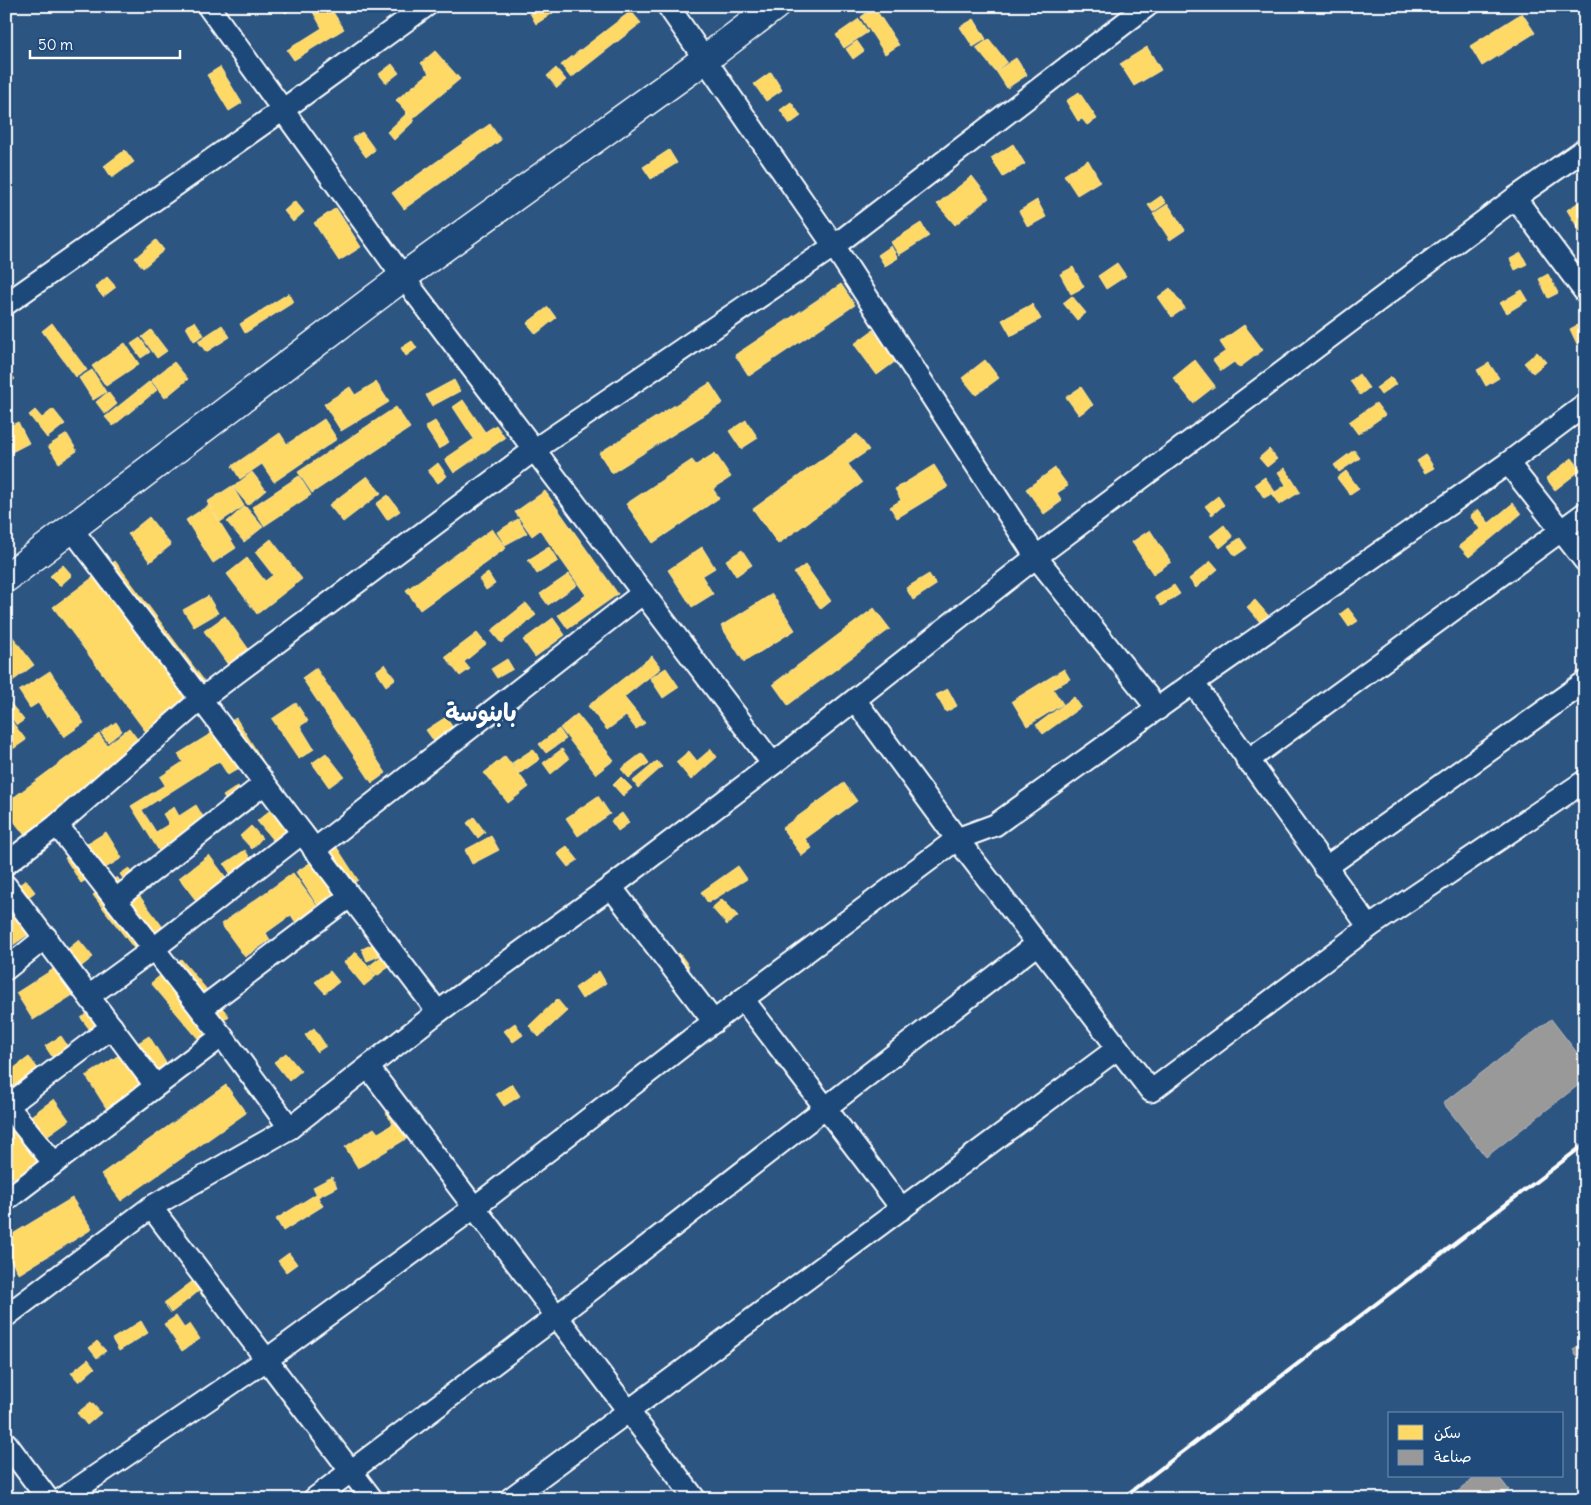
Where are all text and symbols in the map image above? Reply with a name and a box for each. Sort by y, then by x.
scale bar [30,28,180,60]
text: 50 m [38,35,73,54]
district label: بابنوسة [445,697,517,729]
legend [1388,1412,1564,1478]
text: سكن [1434,1423,1461,1442]
text: صناعة [1434,1447,1472,1466]

